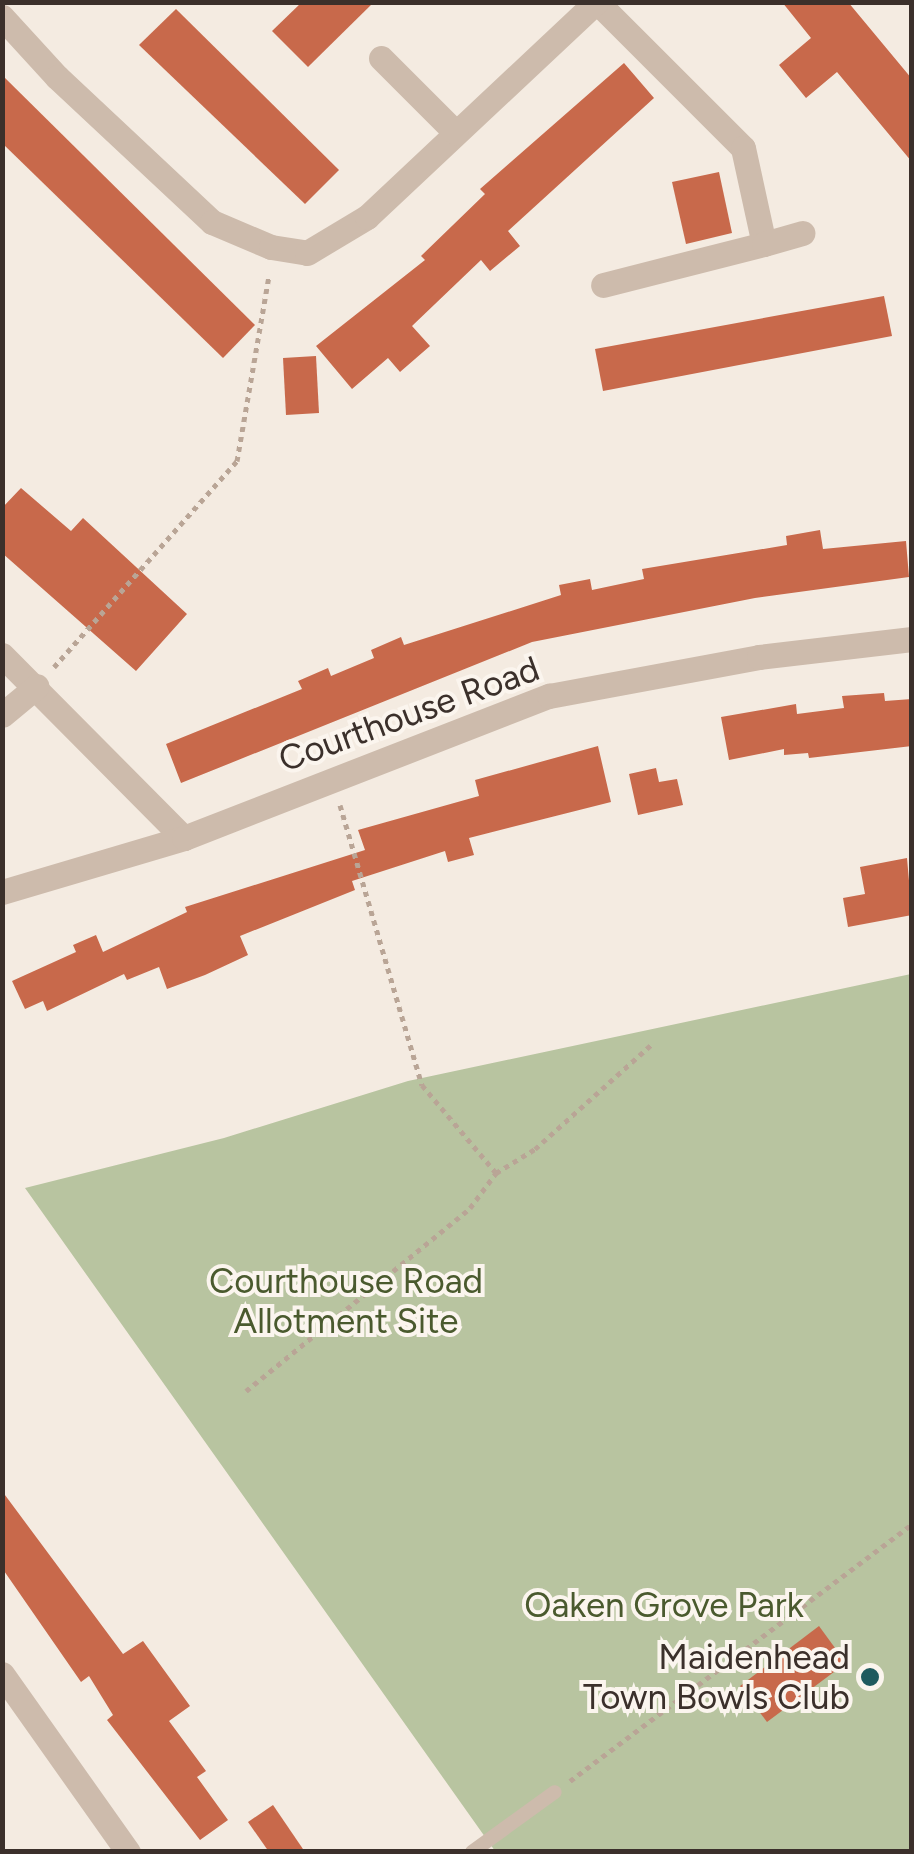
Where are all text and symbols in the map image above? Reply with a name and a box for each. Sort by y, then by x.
street label: Courthouse Road [273,647,545,781]
park label: Courthouse Road Allotment Site [209,1260,483,1342]
park label: Oaken Grove Park [524,1584,804,1626]
place label: Maidenhead Town Bowls Club [583,1636,850,1718]
marker: Maidenhead Town Bowls Club [859,1666,881,1688]

